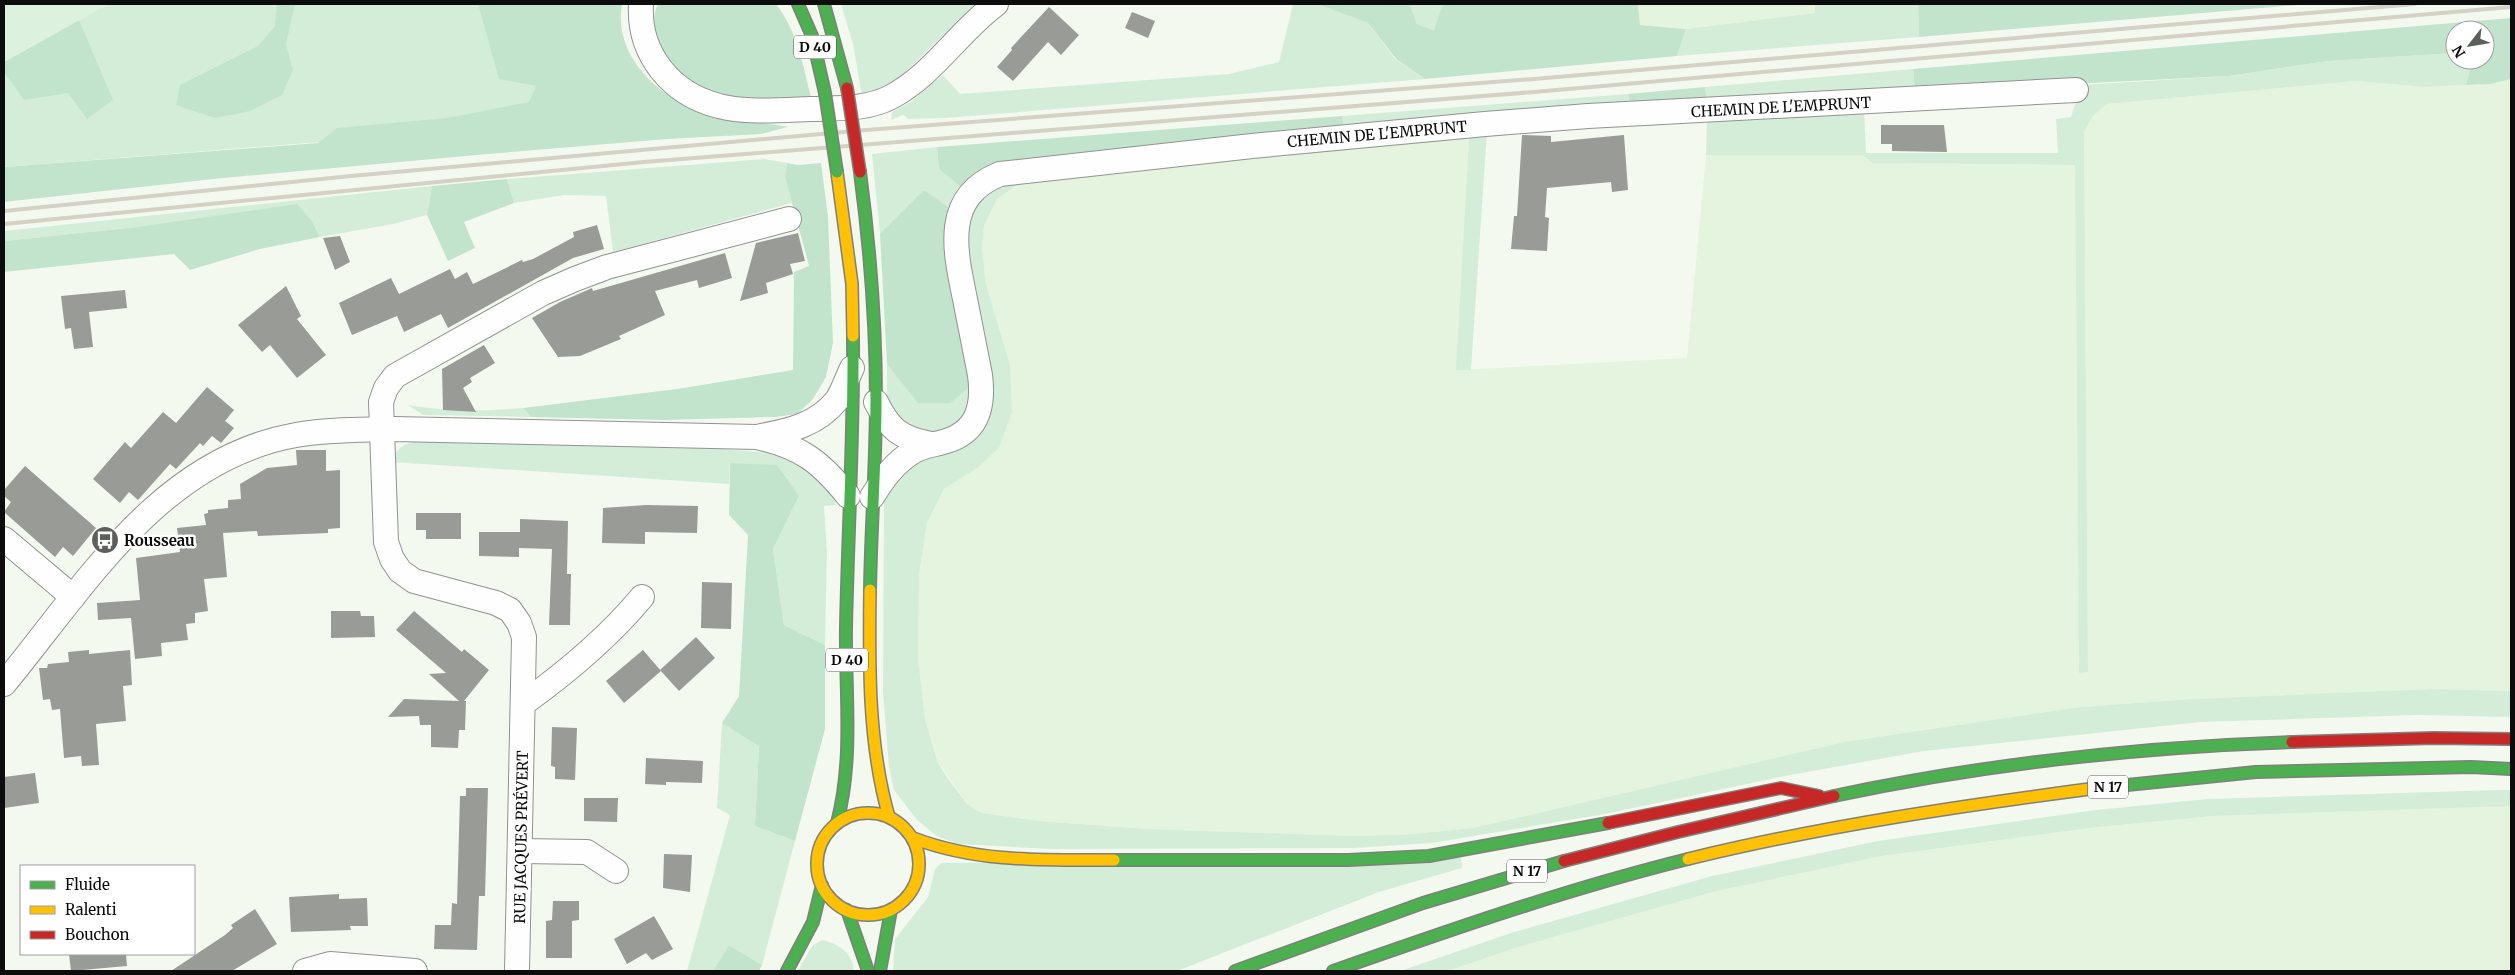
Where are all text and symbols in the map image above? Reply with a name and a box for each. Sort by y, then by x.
north arrow [2445,20,2495,70]
road number: D 40 [794,36,836,58]
text: N [2448,42,2469,61]
street label: CHEMIN DE L'EMPRUNT [1690,93,1872,121]
street label: CHEMIN DE L'EMPRUNT [1286,117,1468,151]
bus stop icon: Rousseau [90,525,120,555]
place label: Rousseau [124,531,195,550]
road number: D 40 [826,648,868,672]
street label: RUE JACQUES PRÉVERT [509,750,532,924]
road number: N 17 [2088,776,2128,799]
road number: N 17 [1507,859,1547,882]
legend [20,865,195,955]
text: Fluide [65,875,110,894]
text: Ralenti [65,900,117,919]
text: Bouchon [65,925,129,944]

